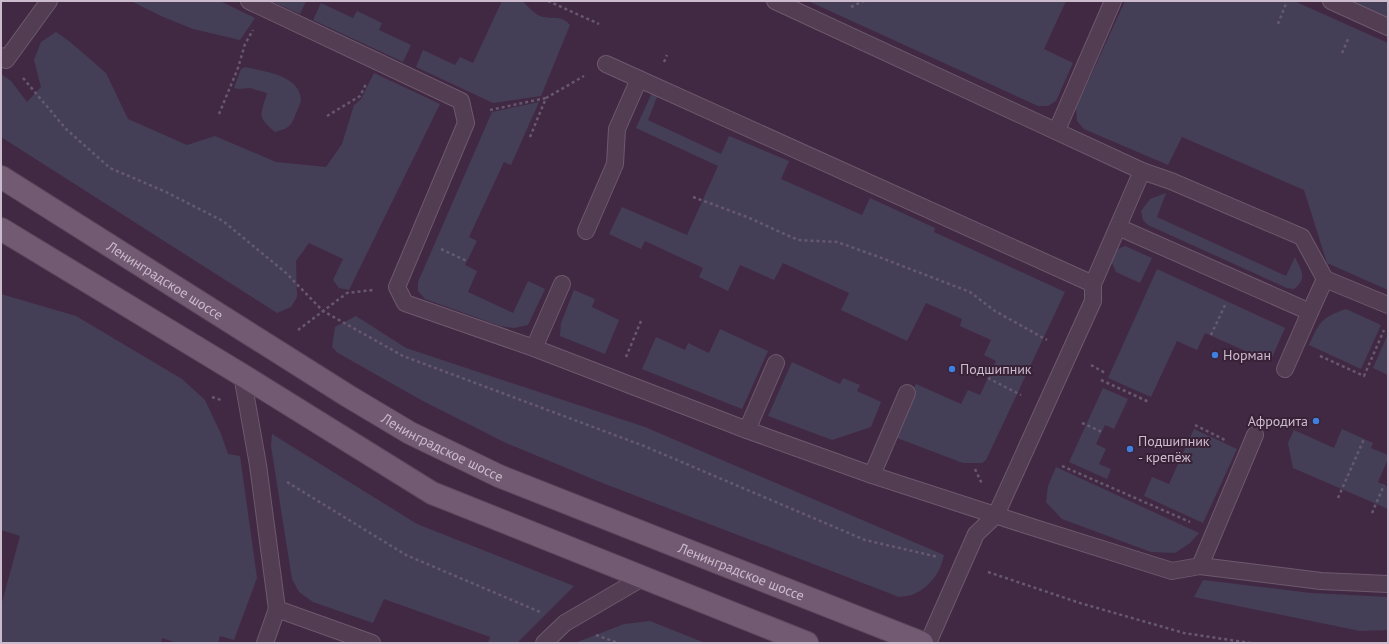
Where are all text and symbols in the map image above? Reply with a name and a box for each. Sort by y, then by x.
street label: Ленинградское шоссе [103,237,227,324]
place label: Норман [1223,346,1271,364]
marker: Норман [1210,350,1220,360]
place label: Подшипник [960,360,1032,378]
marker: Подшипник [947,364,957,374]
street label: Ленинградское шоссе [377,409,506,486]
place label: Афродита [1248,412,1308,430]
marker: Афродита [1311,416,1321,426]
place label: Подшипник - крепёж [1138,432,1210,466]
marker: Подшипник - крепёж [1125,444,1135,454]
street label: Ленинградское шоссе [675,538,807,605]

